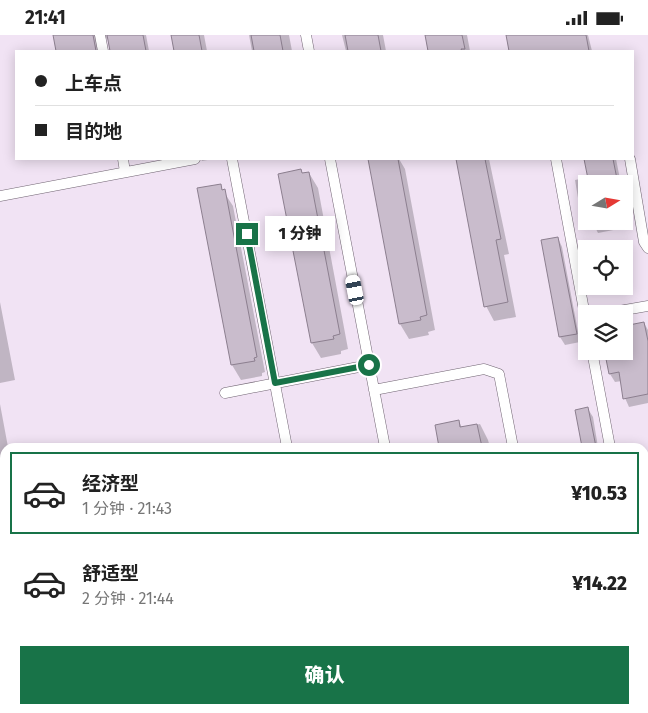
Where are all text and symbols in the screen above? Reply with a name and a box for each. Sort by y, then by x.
text: 21:41 [25,6,66,29]
text: 上车点 [65,72,122,95]
text: 目的地 [65,120,122,143]
north arrow [578,175,632,230]
map controls [578,175,633,360]
callout: 1 分钟 [264,217,334,251]
route end [236,223,258,245]
text: 1 分钟 [278,224,322,243]
button: locate [578,240,633,295]
car [344,274,365,306]
button: layers [578,305,633,360]
route start [358,354,380,376]
icon: car [22,471,67,516]
text: 经济型 [82,472,139,495]
text: ¥10.53 [571,482,627,505]
text: 1 分钟 · 21:43 [82,499,172,518]
icon: car [22,561,67,606]
text: 舒适型 [82,562,139,585]
text: ¥14.22 [572,572,627,595]
text: 2 分钟 · 21:44 [82,589,174,608]
button: 确认 [20,646,629,704]

